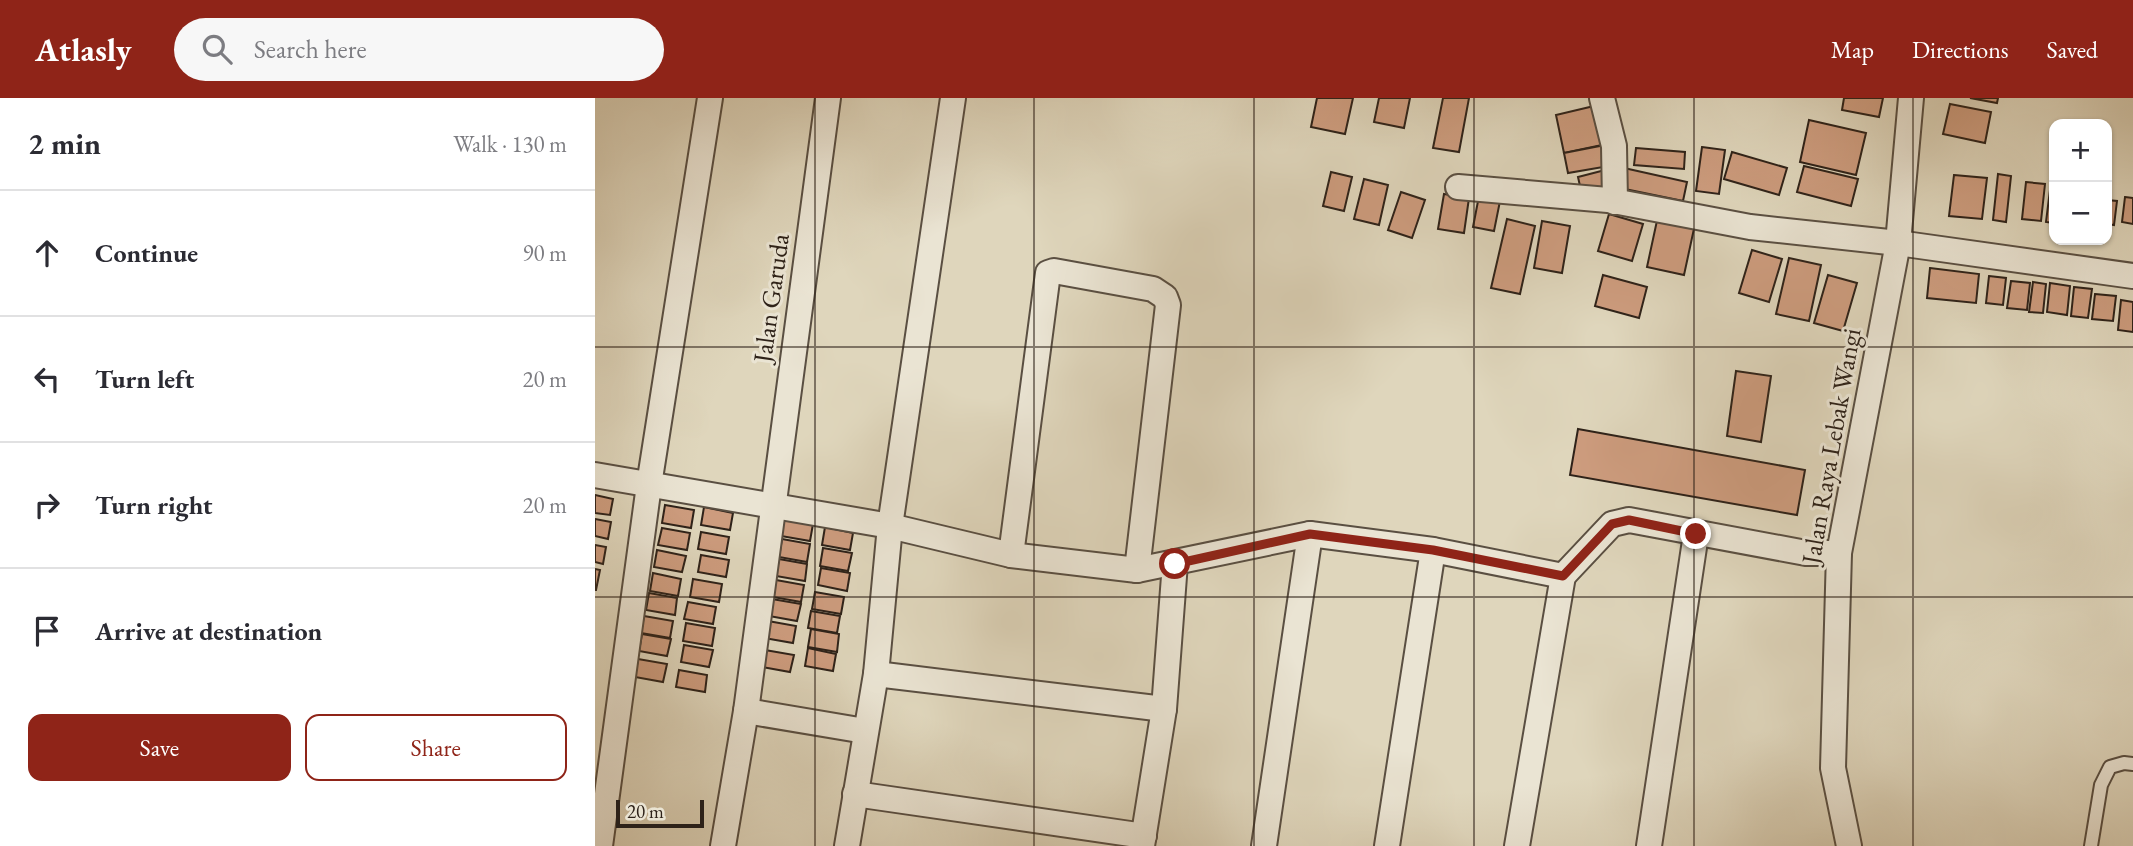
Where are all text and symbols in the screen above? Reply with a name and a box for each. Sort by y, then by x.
search box [174,18,664,81]
text: Atlasly [35,28,132,71]
icon: search [198,30,236,68]
text: Search here [254,32,367,66]
text: Map [1831,34,1874,65]
text: Directions [1912,34,2009,65]
text: Saved [2047,34,2098,65]
map controls [2049,119,2112,245]
button: + [2049,119,2112,182]
text: 2 min [28,124,101,163]
text: Walk · 130 m [453,129,567,159]
button: − [2049,182,2112,245]
street label: Jalan Garuda [745,231,797,367]
icon: ahead [28,234,66,272]
text: Continue [95,236,198,270]
text: 90 m [522,238,567,268]
street label: Jalan Raya Lebak Wangi [1793,325,1868,569]
icon: left [28,360,66,398]
text: Turn left [95,362,194,396]
text: 20 m [522,364,567,394]
icon: right [28,486,66,524]
text: Turn right [95,488,213,522]
text: 20 m [522,490,567,520]
route end [1680,518,1711,549]
route start [1159,548,1190,579]
icon: arrive [28,612,66,650]
text: Arrive at destination [95,614,322,648]
button: Save [28,714,291,781]
button: Share [305,714,567,781]
scale bar [616,797,703,829]
text: 20 m [627,799,664,824]

